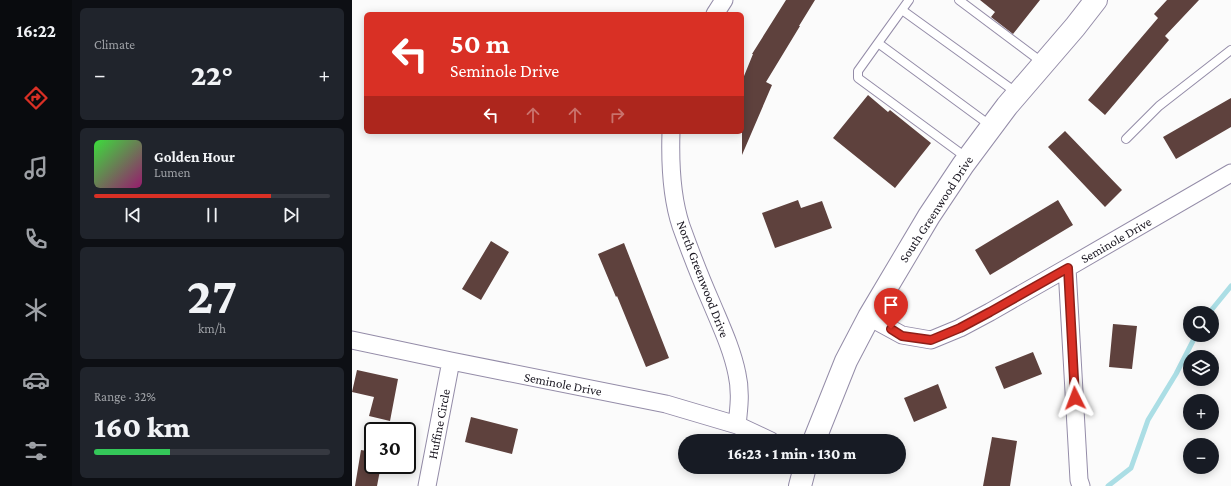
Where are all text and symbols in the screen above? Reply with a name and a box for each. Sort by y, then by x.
text: 16:22 [16,21,56,41]
icon: left [384,28,436,80]
text: 50 m [450,28,510,59]
text: Climate [94,37,135,52]
text: 22° [191,58,233,91]
text: Seminole Drive [450,61,559,81]
text: − [94,62,106,87]
text: + [318,62,330,87]
icon: directions [22,84,50,112]
icon: left [480,104,502,126]
icon: ahead [522,104,544,126]
icon: ahead [564,104,586,126]
icon: right [606,104,628,126]
text: Golden Hour [154,149,235,165]
street label: South Greenwood Drive [896,153,976,265]
icon: music [22,154,50,182]
text: Lumen [154,165,190,180]
icon: previous [122,204,144,226]
icon: pause [201,204,223,226]
icon: next [280,204,302,226]
street label: Seminole Drive [1078,214,1154,266]
street label: North Greenwood Drive [674,218,732,340]
icon: phone [22,225,50,253]
text: 27 [187,266,237,324]
pin [874,288,908,329]
icon: arrive [880,294,902,316]
icon: climate [22,296,50,324]
map controls [1183,306,1219,474]
button: search [1183,306,1219,342]
text: km/h [198,321,226,336]
button: layers [1183,350,1219,386]
icon: car [22,366,50,394]
street label: Seminole Drive [523,369,603,399]
position arrow [1054,377,1096,419]
street label: Huffine Circle [425,387,453,460]
text: Range · 32% [94,389,156,404]
button: + [1183,394,1219,430]
text: 160 km [94,410,190,443]
speed limit sign: 30 [364,422,416,474]
icon: filters [22,437,50,465]
button: − [1183,438,1219,474]
text: 16:23 · 1 min · 130 m [728,446,856,462]

